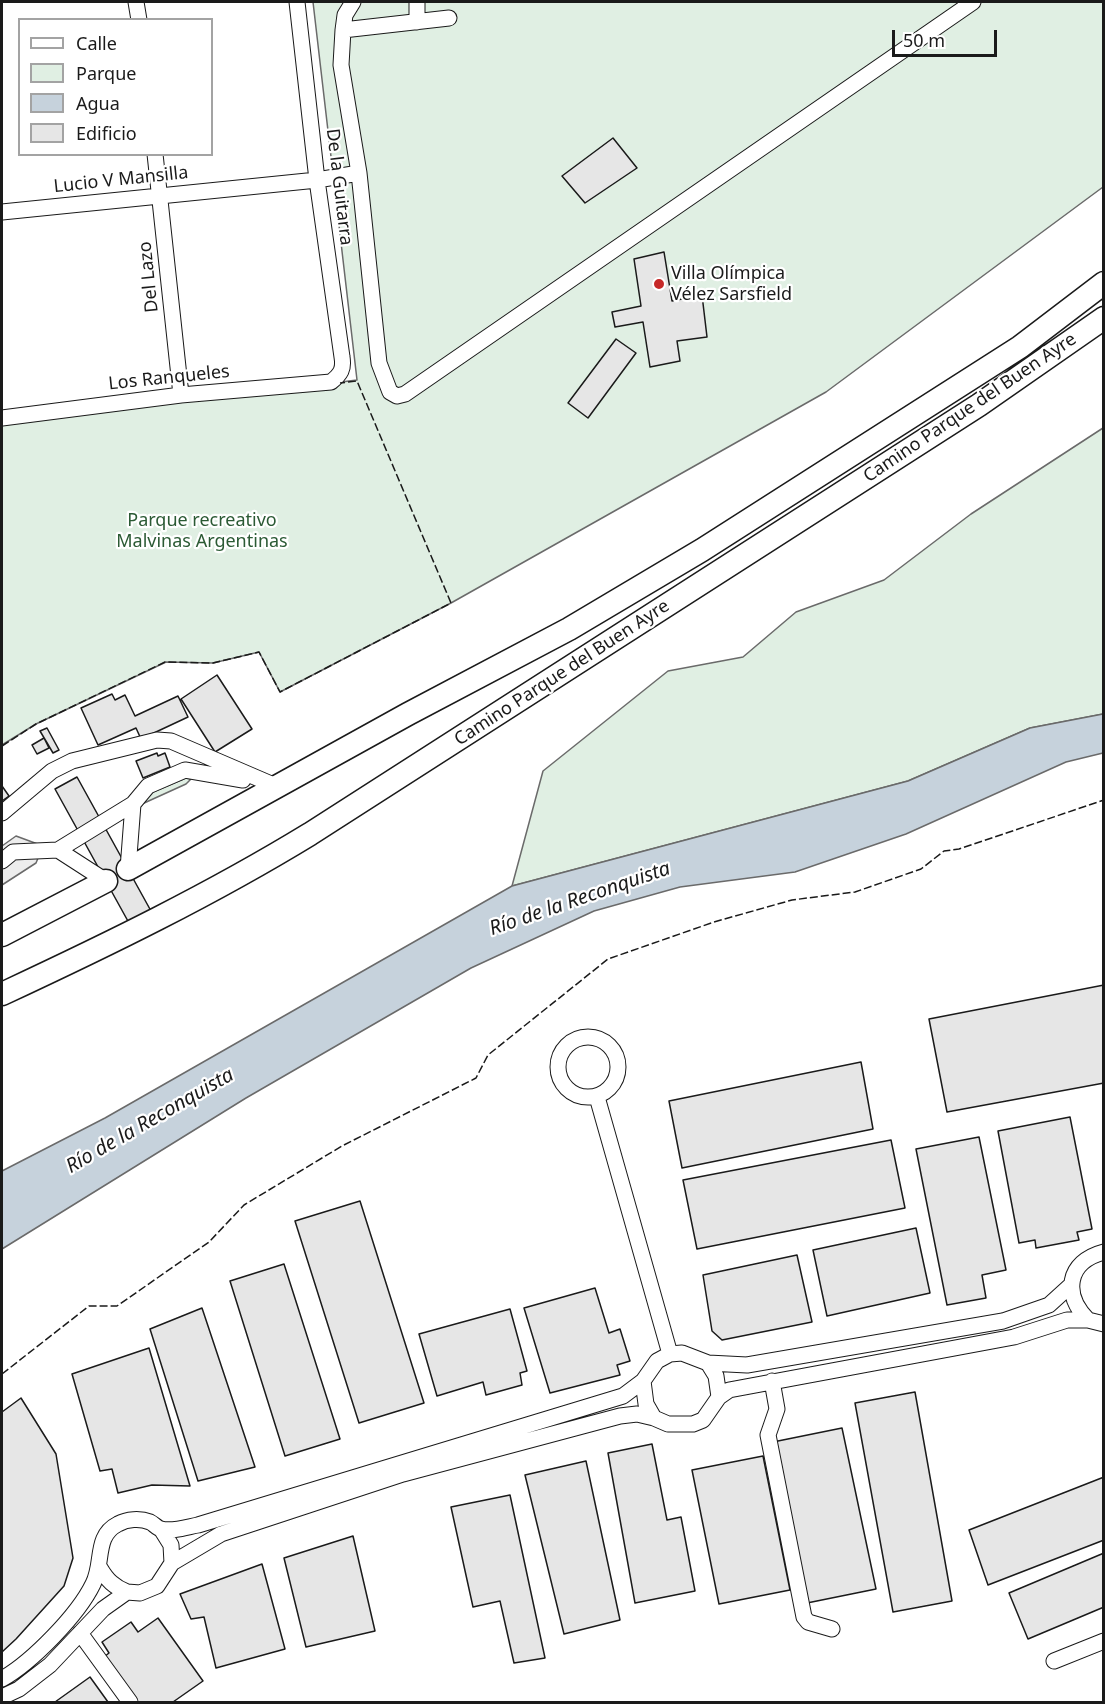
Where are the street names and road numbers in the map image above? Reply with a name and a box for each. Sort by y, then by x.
street label: De la Guitarra [321,127,357,247]
street label: Lucio V Mansilla [53,162,189,198]
street label: Del Lazo [135,240,163,314]
street label: Camino Parque del Buen Ayre [860,329,1080,487]
street label: Los Ranqueles [107,361,231,395]
street label: Camino Parque del Buen Ayre [450,595,674,751]

